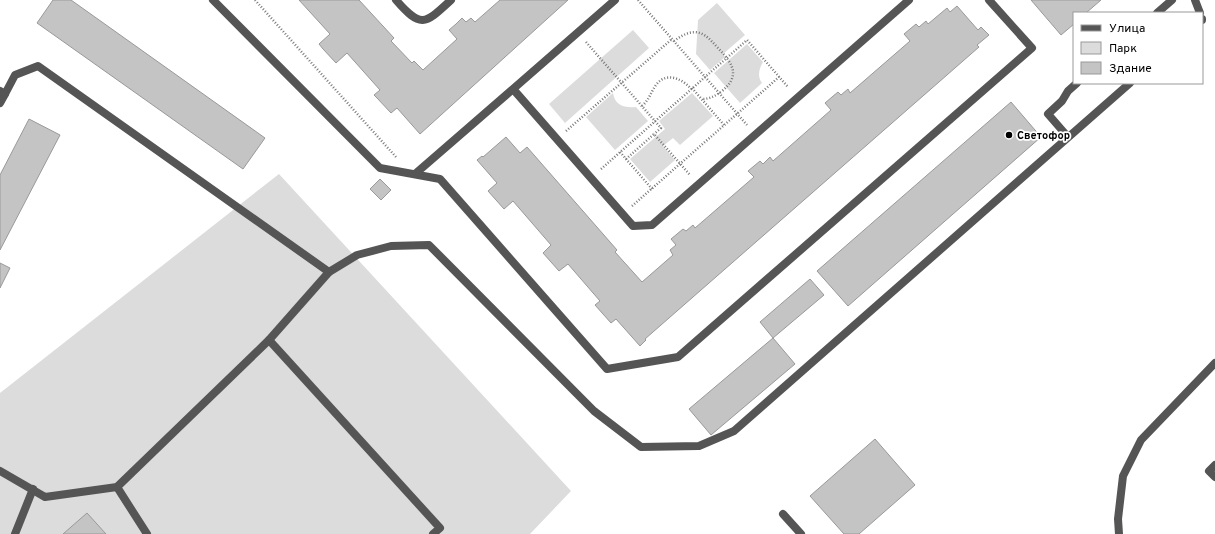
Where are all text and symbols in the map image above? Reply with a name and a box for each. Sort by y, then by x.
legend [1073,12,1203,84]
text: Улица [1109,21,1145,37]
text: Парк [1109,41,1137,57]
text: Здание [1109,61,1152,77]
place label: Светофор [1017,129,1070,143]
marker: Светофор [1004,130,1014,140]

